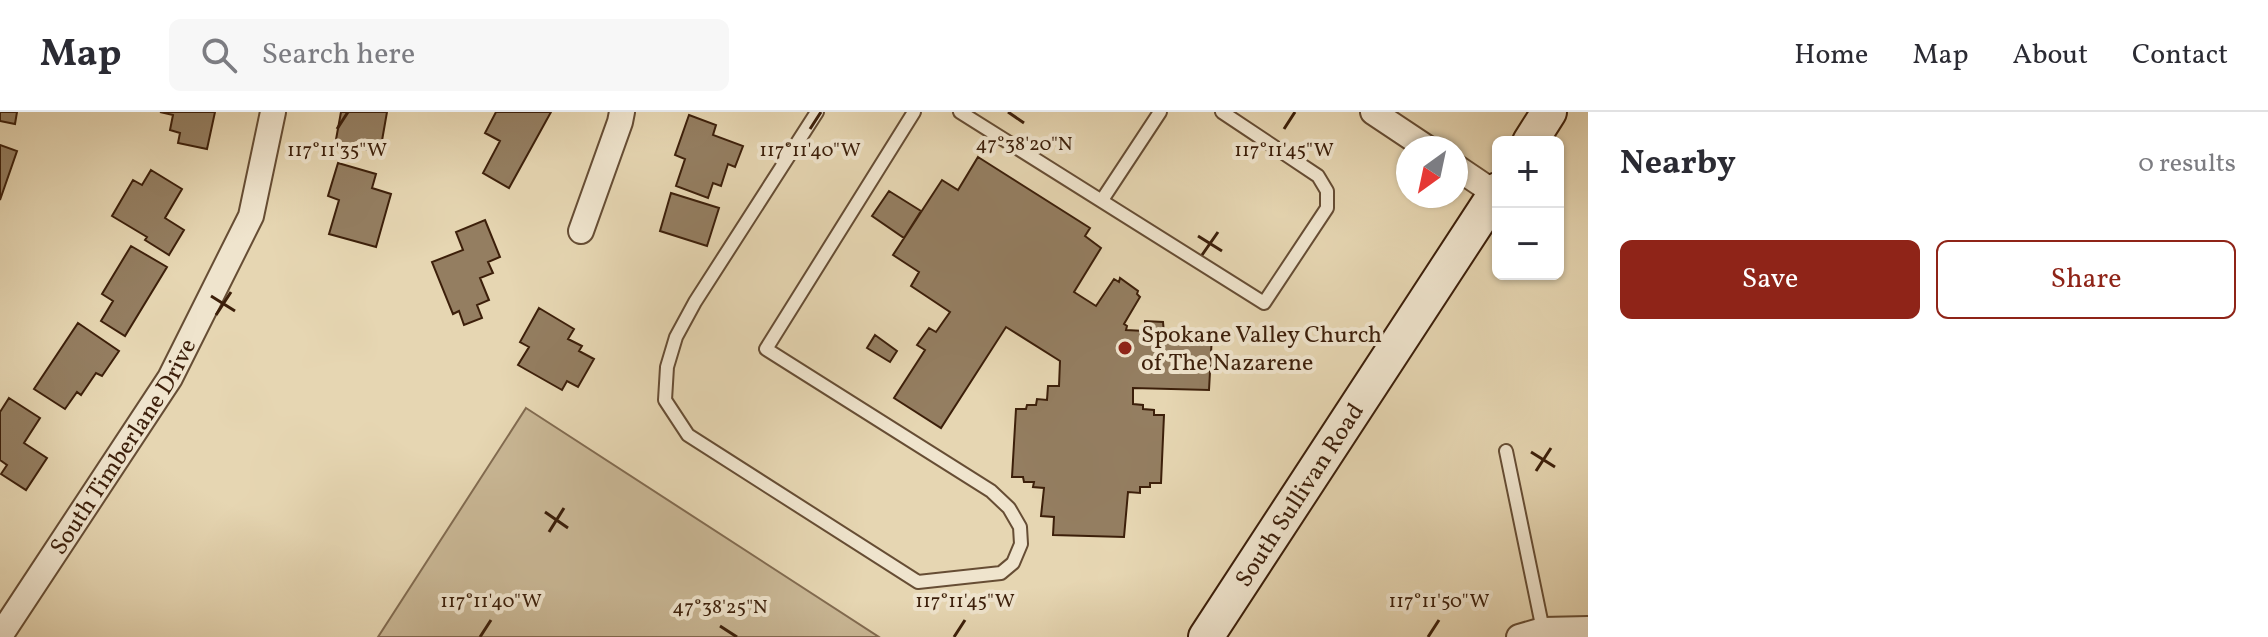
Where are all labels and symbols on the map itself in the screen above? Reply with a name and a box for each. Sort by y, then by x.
text: 47°38'20"N [975,131,1073,159]
north arrow [1396,136,1468,208]
text: 117°11'35"W [287,137,387,165]
text: 117°11'40"W [759,137,861,165]
text: 117°11'45"W [1234,137,1334,165]
place label: Spokane Valley Church of The Nazarene [1141,319,1382,381]
street label: South Timberlane Drive [43,333,206,562]
marker: Spokane Valley Church of The Nazarene [1116,339,1134,357]
street label: South Sullivan Road [1228,397,1373,594]
text: 117°11'40"W [440,588,542,616]
text: 117°11'45"W [915,588,1015,616]
text: 117°11'50"W [1389,588,1489,616]
text: 47°38'25"N [672,594,768,622]

